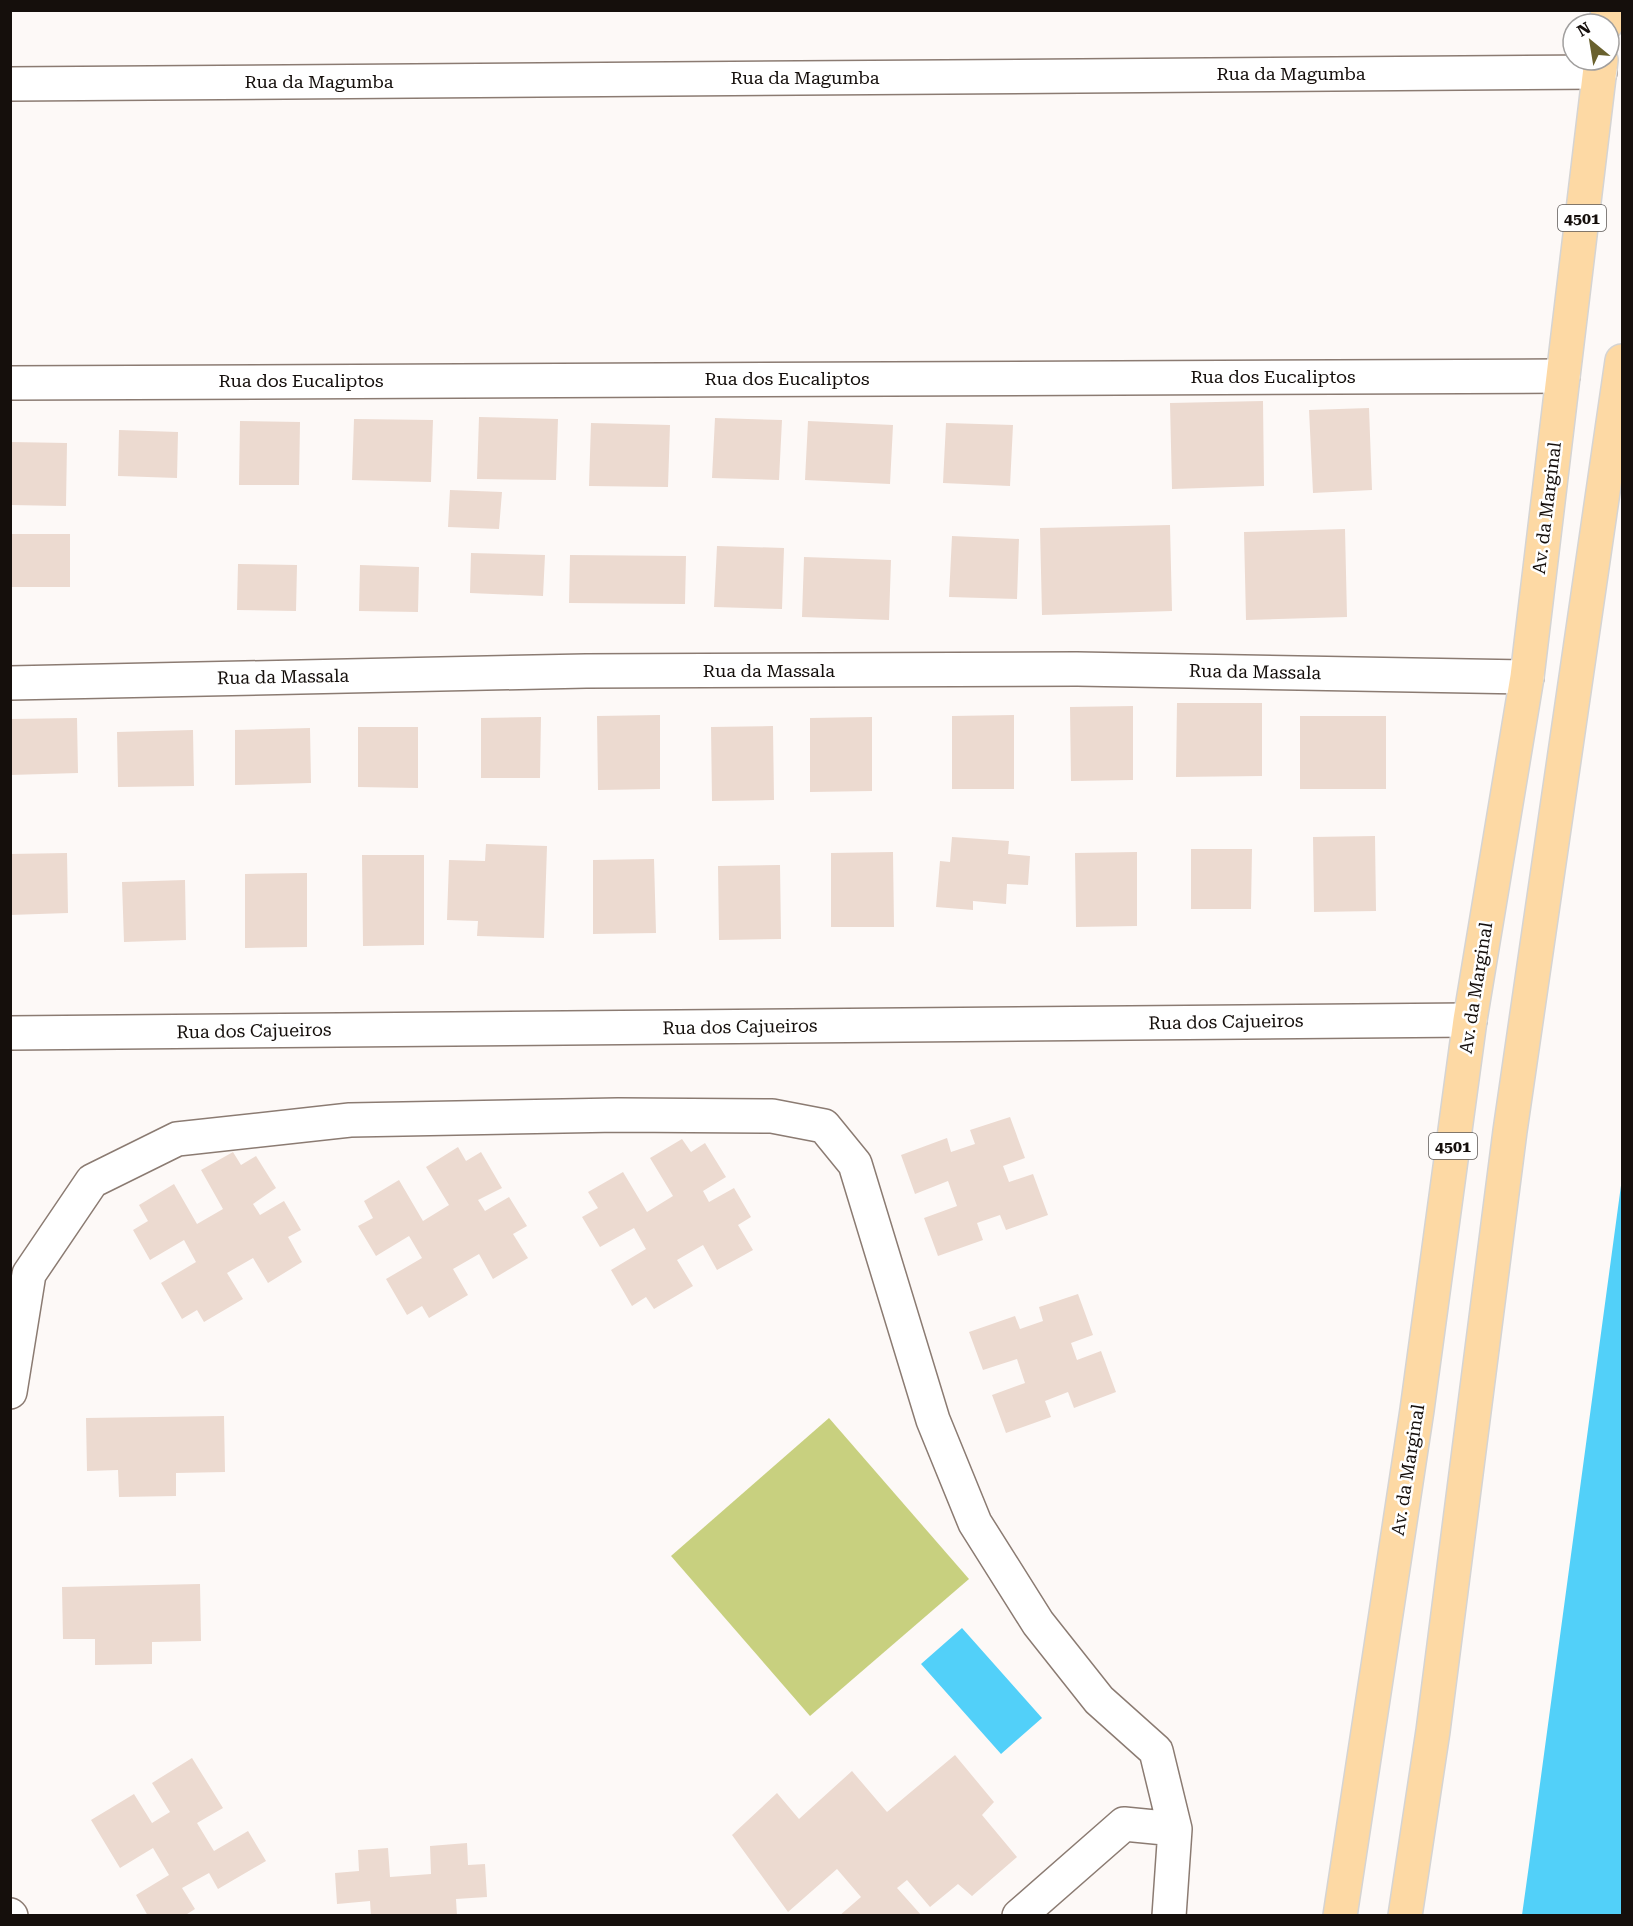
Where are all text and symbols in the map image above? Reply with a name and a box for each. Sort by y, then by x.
north arrow [1561,12,1621,72]
text: N [1574,18,1594,41]
street label: Rua da Magumba [1216,63,1366,84]
street label: Rua da Magumba [730,67,880,88]
street label: Rua da Magumba [244,71,394,92]
road number: 4501 [1558,205,1606,231]
street label: Rua dos Eucaliptos [1190,366,1356,387]
street label: Rua dos Eucaliptos [704,368,870,389]
street label: Rua dos Eucaliptos [218,370,384,391]
street label: Av. da Marginal [1528,440,1565,575]
street label: Rua da Massala [703,660,835,681]
street label: Rua da Massala [1189,660,1322,683]
street label: Rua da Massala [217,665,350,688]
street label: Av. da Marginal [1455,920,1496,1055]
street label: Rua dos Cajueiros [1148,1010,1304,1033]
street label: Rua dos Cajueiros [662,1015,818,1038]
street label: Rua dos Cajueiros [176,1019,332,1042]
road number: 4501 [1429,1133,1477,1159]
street label: Av. da Marginal [1387,1402,1428,1537]

